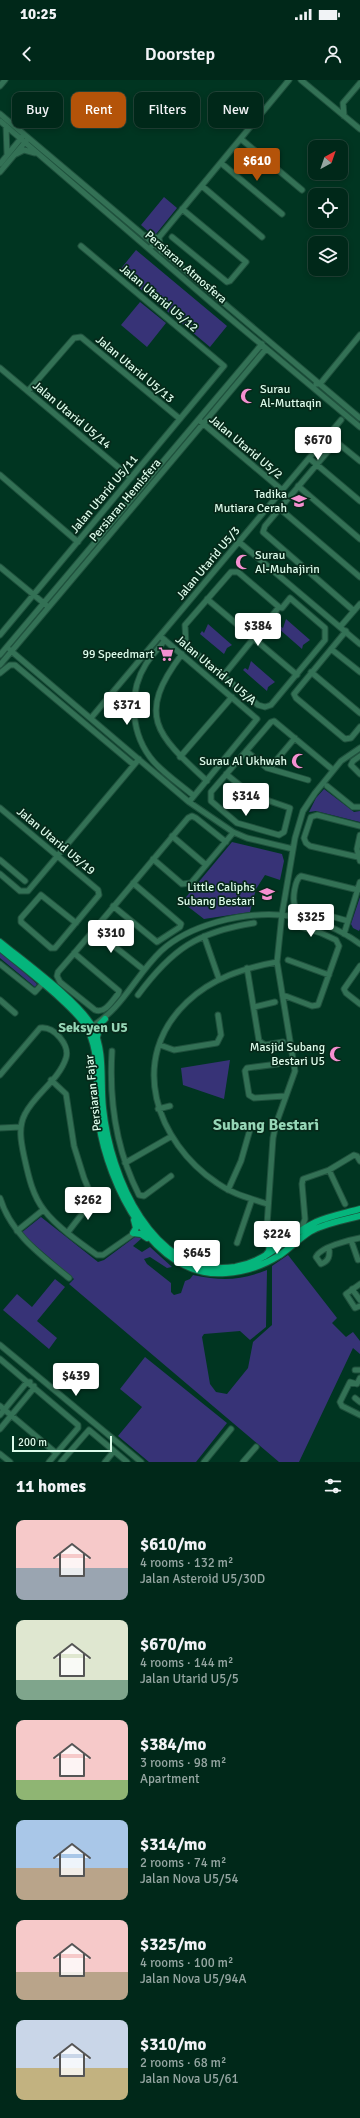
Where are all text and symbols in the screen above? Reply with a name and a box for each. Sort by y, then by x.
text: 10:25 [20,5,57,23]
icon: back [16,43,38,65]
text: Doorstep [145,43,215,65]
icon: person [322,43,344,65]
chip: Buy [12,92,63,128]
chip: Rent [71,92,126,128]
chip: Filters [134,92,200,128]
chip: New [208,92,263,128]
north arrow [308,140,348,180]
map controls [308,140,348,276]
pin: $610 [233,148,281,182]
text: $610 [243,153,271,169]
button: locate [308,188,348,228]
street label: Persiaran Atmosfera [142,228,230,307]
button: layers [308,236,348,276]
street label: Jalan Utarid U5/12 [116,261,201,336]
street label: Jalan Utarid U5/13 [92,332,177,407]
street label: Jalan Utarid U5/14 [29,378,114,453]
place label: Surau Al-Muttaqin [260,382,322,411]
mosque icon: Surau Al-Muttaqin [239,387,257,405]
street label: Jalan Utarid U5/2 [206,412,285,482]
pin: $670 [294,427,342,461]
text: $670 [304,432,332,448]
street label: Jalan Utarid U5/11 [67,452,142,537]
street label: Persiaran Hemisfera [86,456,164,545]
place label: Tadika Mutiara Cerah [214,487,287,516]
school or university icon: Tadika Mutiara Cerah [290,492,308,510]
street label: Jalan Utarid U5/3 [173,524,243,603]
place label: Surau Al-Muhajirin [255,548,320,577]
mosque icon: Surau Al-Muhajirin [234,553,252,571]
pin: $384 [234,613,282,647]
text: $384 [244,618,272,634]
street label: Jalan Utarid A U5/A [172,632,260,709]
supermarket icon: 99 Speedmart [157,645,175,663]
place label: 99 Speedmart [82,647,154,662]
pin: $371 [103,692,151,726]
text: $371 [113,697,141,713]
mosque icon: Surau Al Ukhwah [290,752,308,770]
place label: Surau Al Ukhwah [199,754,287,769]
pin: $314 [222,783,270,817]
text: $314 [232,788,260,804]
street label: Jalan Utarid U5/19 [13,804,98,879]
place label: Little Caliphs Subang Bestari [177,880,255,909]
school or university icon: Little Caliphs Subang Bestari [258,885,276,903]
pin: $325 [287,904,335,938]
text: $325 [297,909,325,925]
pin: $310 [87,920,135,954]
text: $310 [97,925,125,941]
district label: Seksyen U5 [58,1019,128,1036]
place label: Masjid Subang Bestari U5 [250,1040,325,1069]
mosque icon: Masjid Subang Bestari U5 [328,1045,346,1063]
street label: Persiaran Fajar [82,1053,105,1132]
district label: Subang Bestari [213,1115,319,1135]
pin: $262 [64,1187,112,1221]
text: $262 [74,1192,102,1208]
pin: $224 [253,1221,301,1255]
text: $224 [263,1226,291,1242]
pin: $645 [173,1240,221,1274]
text: $645 [183,1245,211,1261]
pin: $439 [52,1363,100,1397]
text: $439 [62,1368,90,1384]
scale bar [12,1434,112,1453]
text: 200 m [18,1436,47,1449]
icon: filters [322,1475,344,1497]
text: 11 homes [16,1476,86,1497]
text: $610/mo [140,1534,206,1555]
icon: home [48,1536,96,1584]
text: 4 rooms · 132 m² [140,1555,233,1571]
text: Jalan Asteroid U5/30D [140,1571,265,1587]
text: $670/mo [140,1634,206,1655]
icon: home [48,1636,96,1684]
text: 4 rooms · 144 m² [140,1655,233,1671]
text: Jalan Utarid U5/5 [140,1671,239,1687]
text: $384/mo [140,1734,206,1755]
icon: home [48,1736,96,1784]
text: 3 rooms · 98 m² [140,1755,226,1771]
text: Apartment [140,1771,200,1787]
text: $314/mo [140,1834,206,1855]
icon: home [48,1836,96,1884]
text: 2 rooms · 74 m² [140,1855,226,1871]
text: Jalan Nova U5/54 [140,1871,239,1887]
text: $325/mo [140,1934,206,1955]
icon: home [48,1936,96,1984]
text: 4 rooms · 100 m² [140,1955,233,1971]
text: Jalan Nova U5/94A [140,1971,246,1987]
text: $310/mo [140,2034,206,2055]
icon: home [48,2036,96,2084]
text: 2 rooms · 68 m² [140,2055,226,2071]
text: Jalan Nova U5/61 [140,2071,239,2087]

